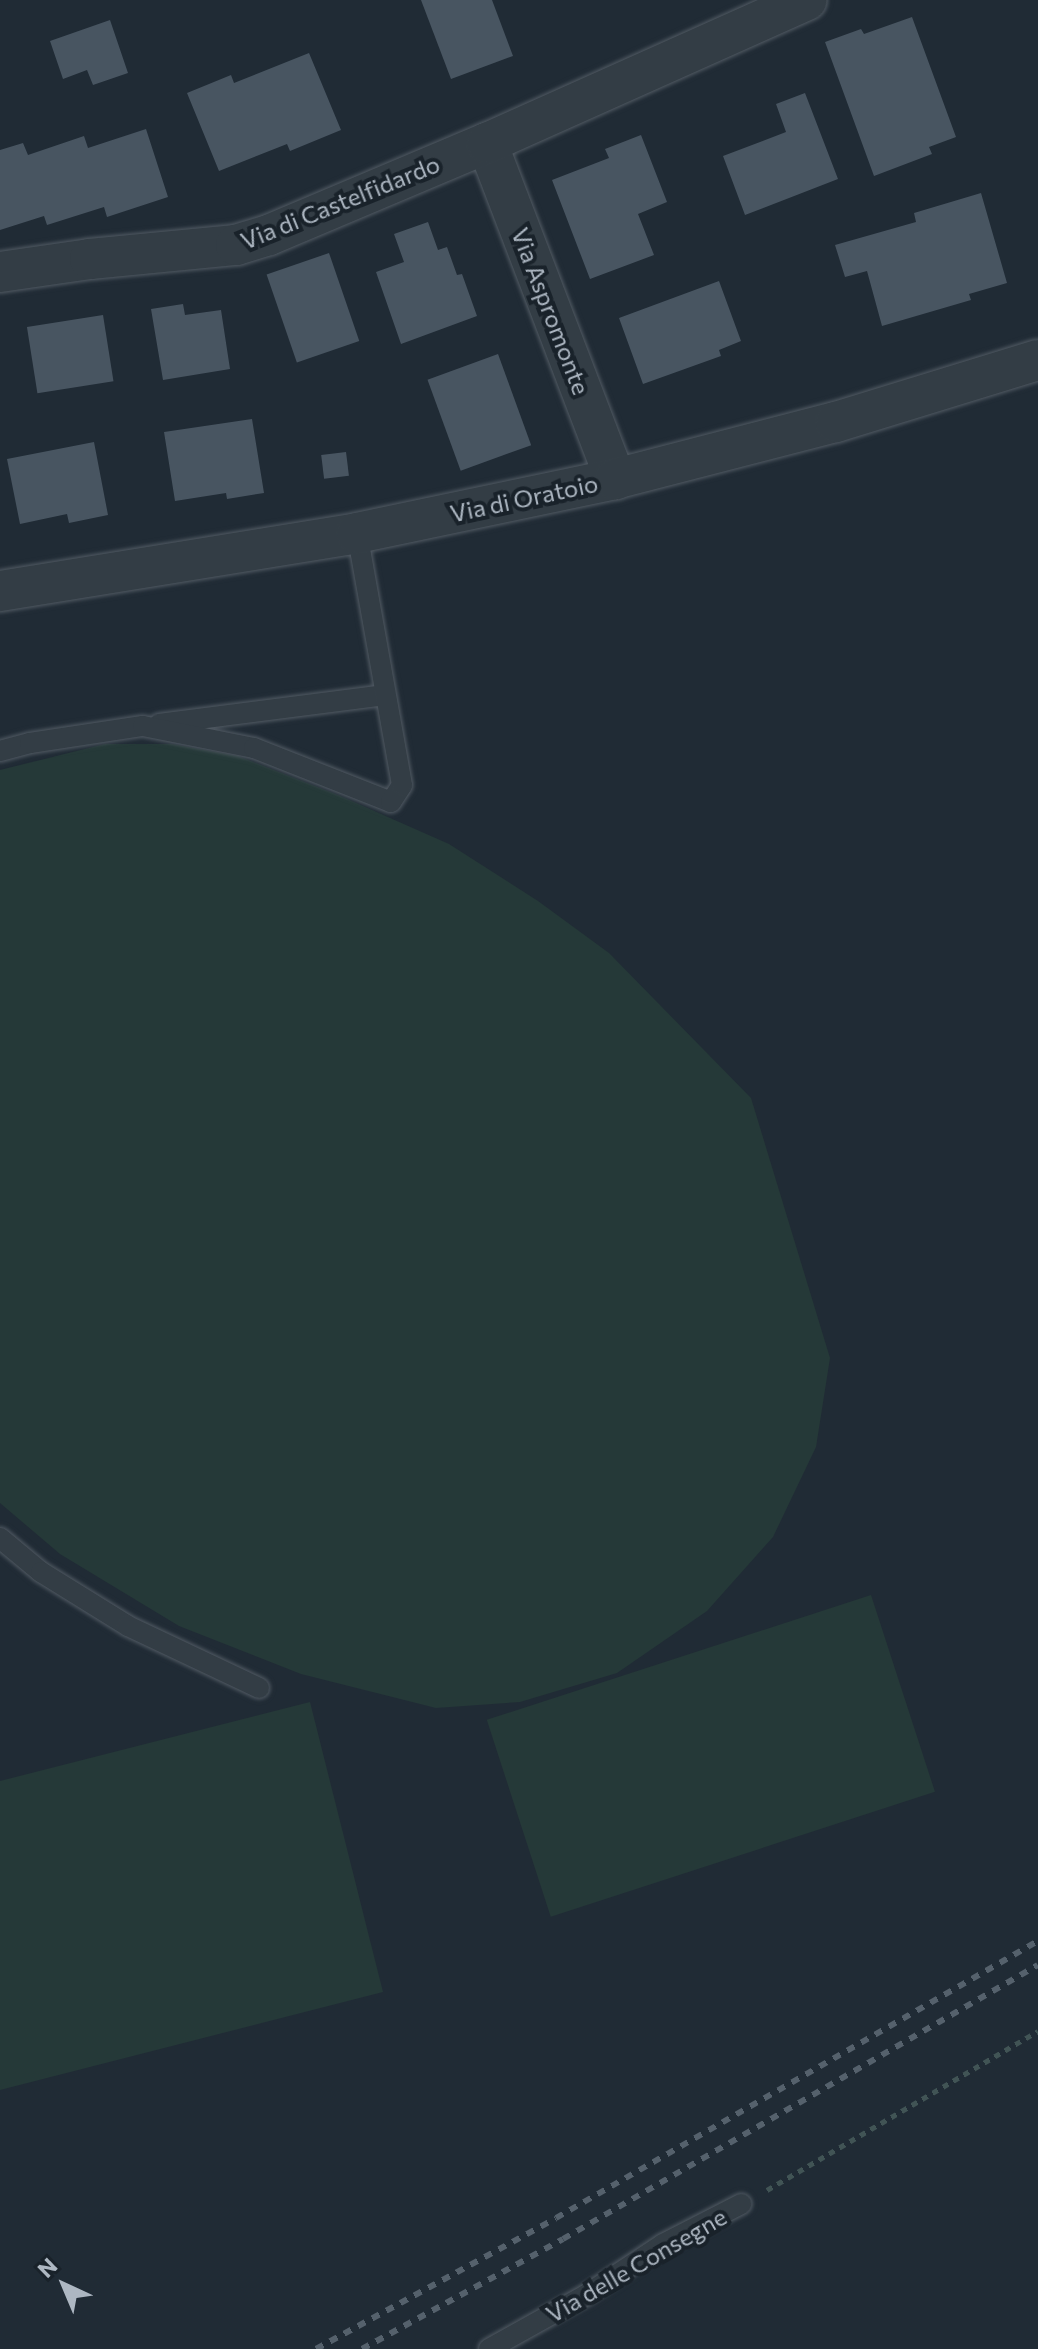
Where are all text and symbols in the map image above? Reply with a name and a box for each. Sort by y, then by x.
street label: Via di Castelfidardo [236,149,444,255]
street label: Via Aspromonte [506,224,596,398]
street label: Via di Oratoio [447,468,601,528]
street label: Via delle Consegne [541,2202,731,2328]
north arrow [24,2245,104,2325]
text: N [32,2252,62,2283]

